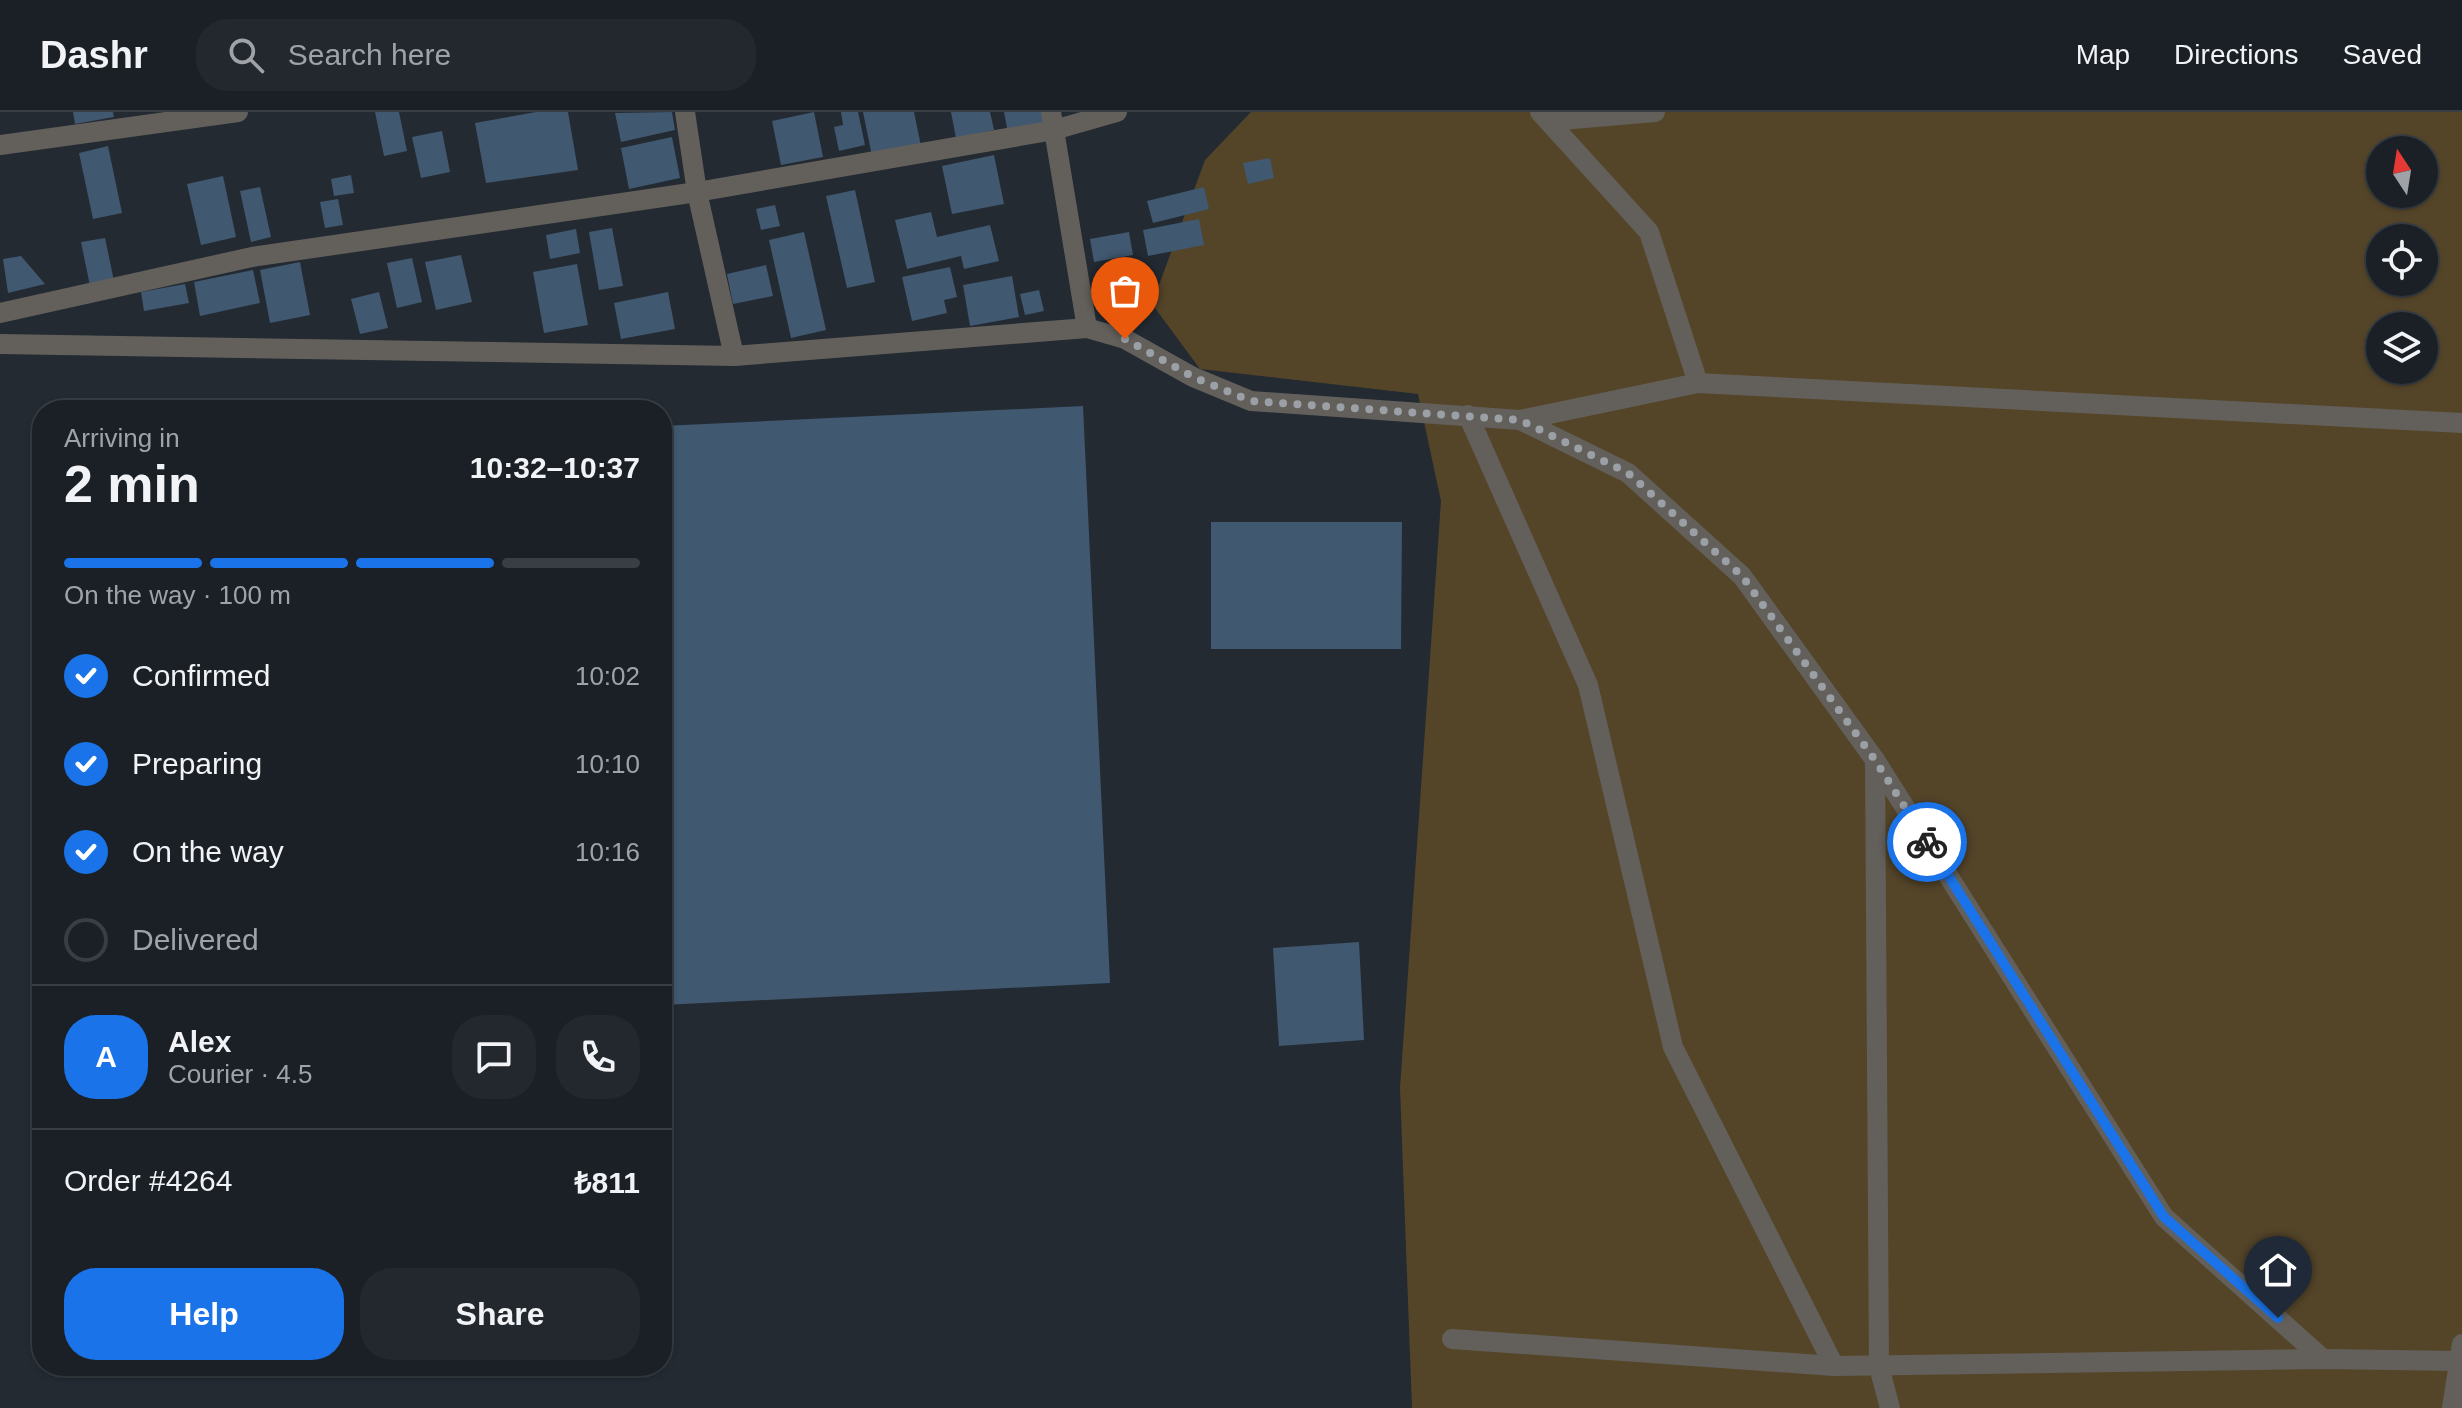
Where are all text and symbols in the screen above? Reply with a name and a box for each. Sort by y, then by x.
search box [196,19,756,91]
icon: search [224,33,268,77]
text: Dashr [40,34,148,76]
text: Search here [288,38,451,71]
text: Map [2076,39,2130,70]
text: Directions [2174,39,2299,70]
text: Saved [2343,39,2422,70]
north arrow [2366,136,2438,208]
map controls [2366,136,2438,384]
button: locate [2366,224,2438,296]
pin [1091,257,1159,339]
icon: bag [1103,269,1147,313]
button: layers [2366,312,2438,384]
text: Arriving in [64,423,180,453]
text: 10:32–10:37 [470,451,640,484]
text: 2 min [64,455,200,513]
text: On the way · 100 m [64,580,291,610]
icon: check [64,654,108,698]
text: Confirmed [132,659,270,692]
text: 10:02 [575,661,640,691]
icon: check [64,742,108,786]
text: Preparing [132,747,262,780]
text: 10:10 [575,749,640,779]
courier [1887,802,1967,882]
icon: bike [1905,820,1949,864]
icon: check [64,830,108,874]
text: On the way [132,835,284,868]
text: 10:16 [575,837,640,867]
text: Delivered [132,923,259,956]
button: chat [452,1015,536,1099]
button: phone [556,1015,640,1099]
text: Alex [168,1025,231,1058]
text: A [95,1040,117,1073]
text: Courier · 4.5 [168,1059,313,1089]
text: Order #4264 [64,1164,232,1197]
text: ₺811 [574,1166,640,1199]
pin [2244,1236,2312,1318]
icon: home [2256,1248,2300,1292]
button: Help [64,1268,344,1360]
button: Share [360,1268,640,1360]

